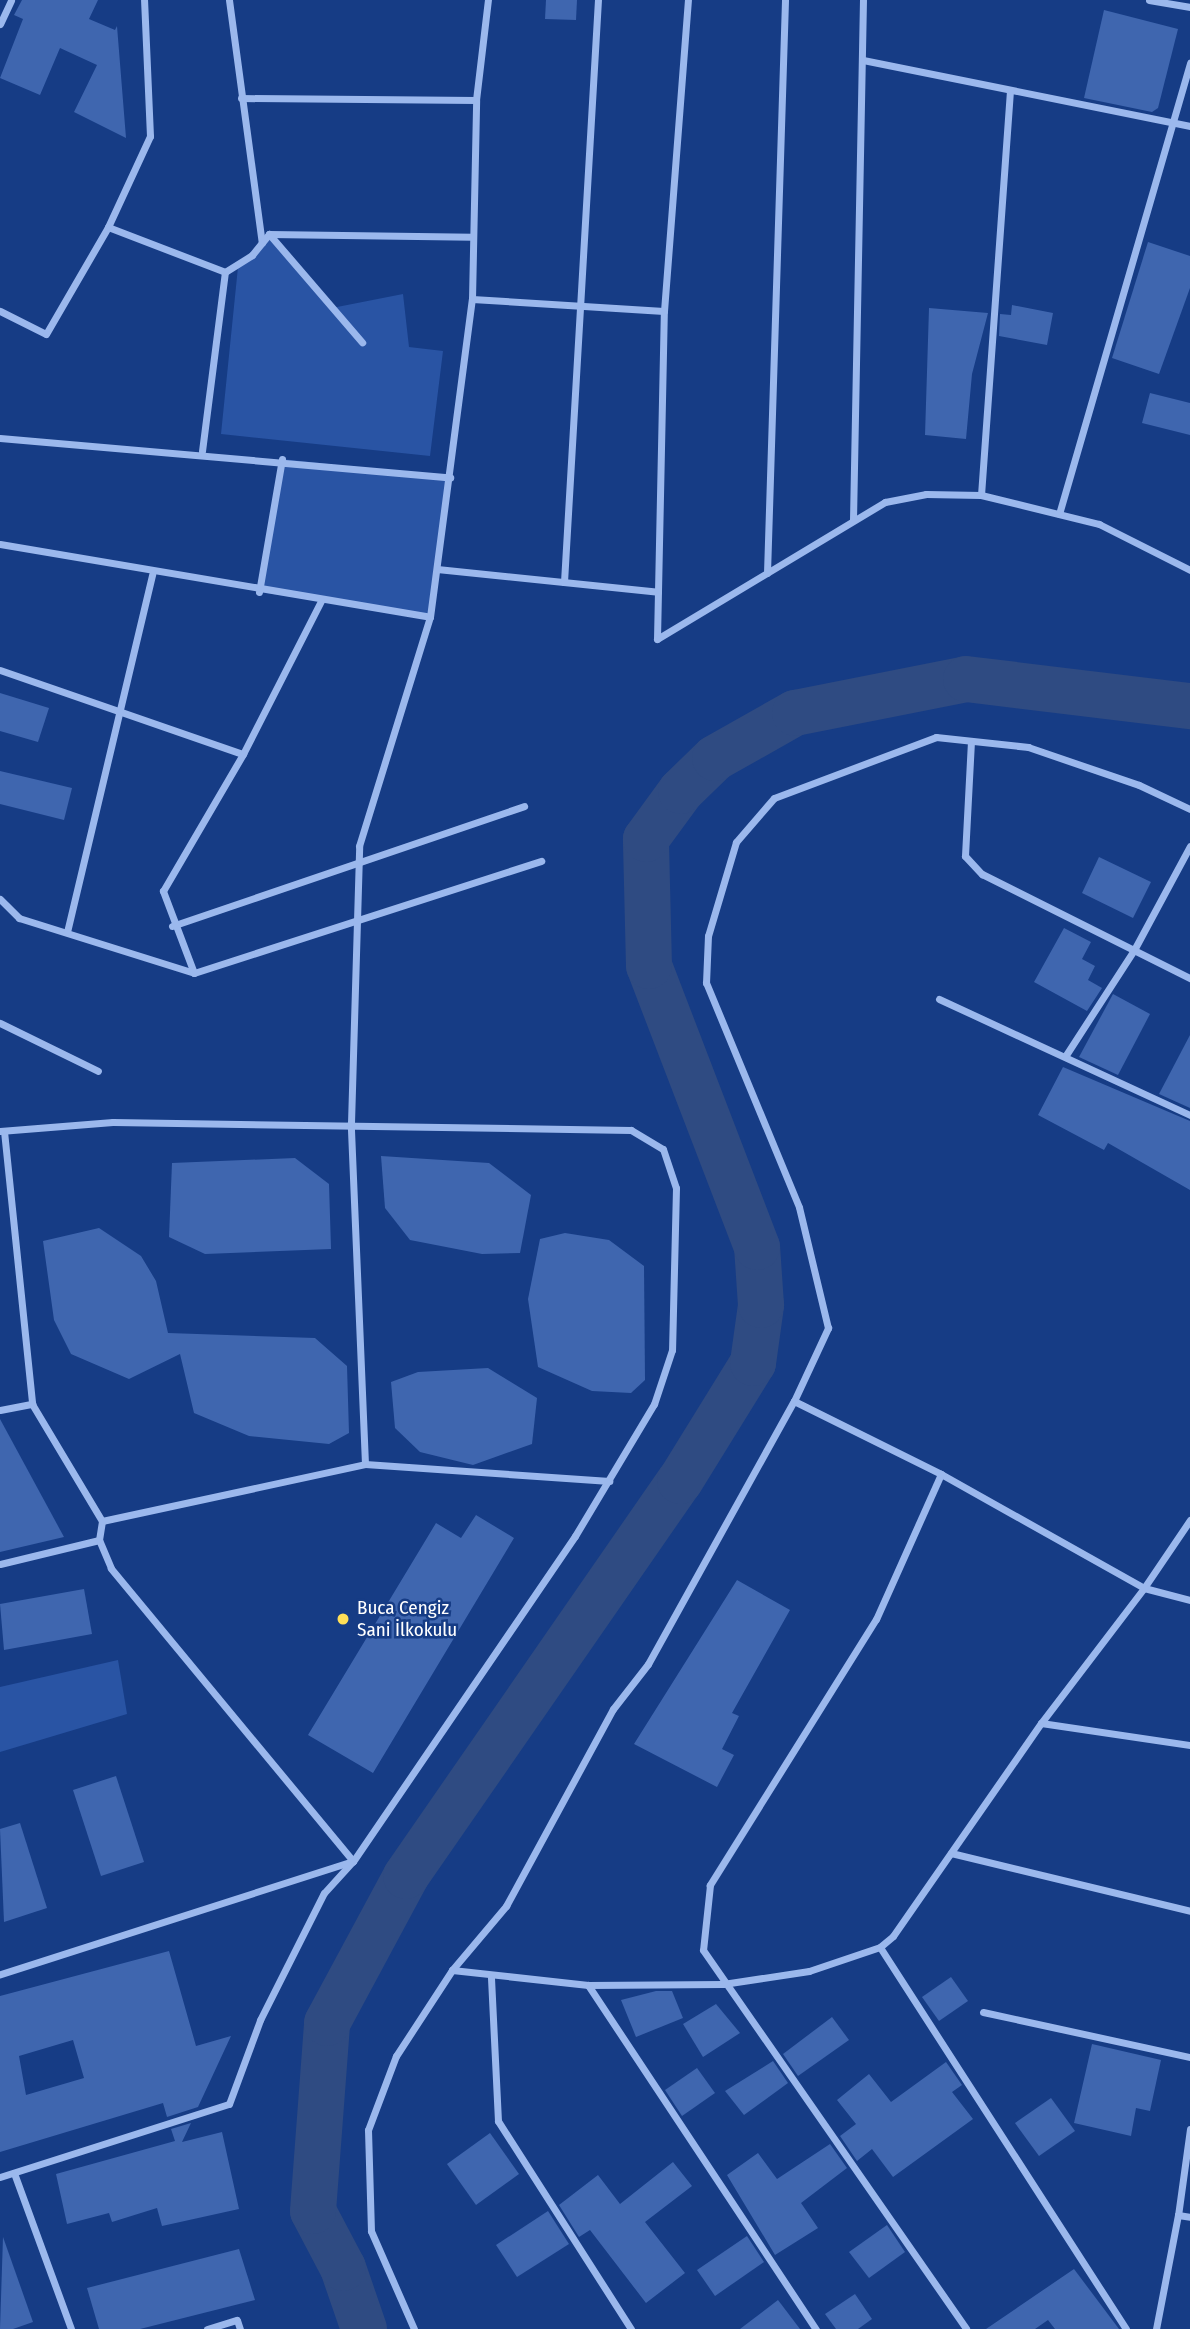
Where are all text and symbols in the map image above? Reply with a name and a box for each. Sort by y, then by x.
place label: Buca Cengiz Sani İlkokulu [357,1597,457,1641]
marker: Buca Cengiz Sani İlkokulu [335,1611,351,1627]

